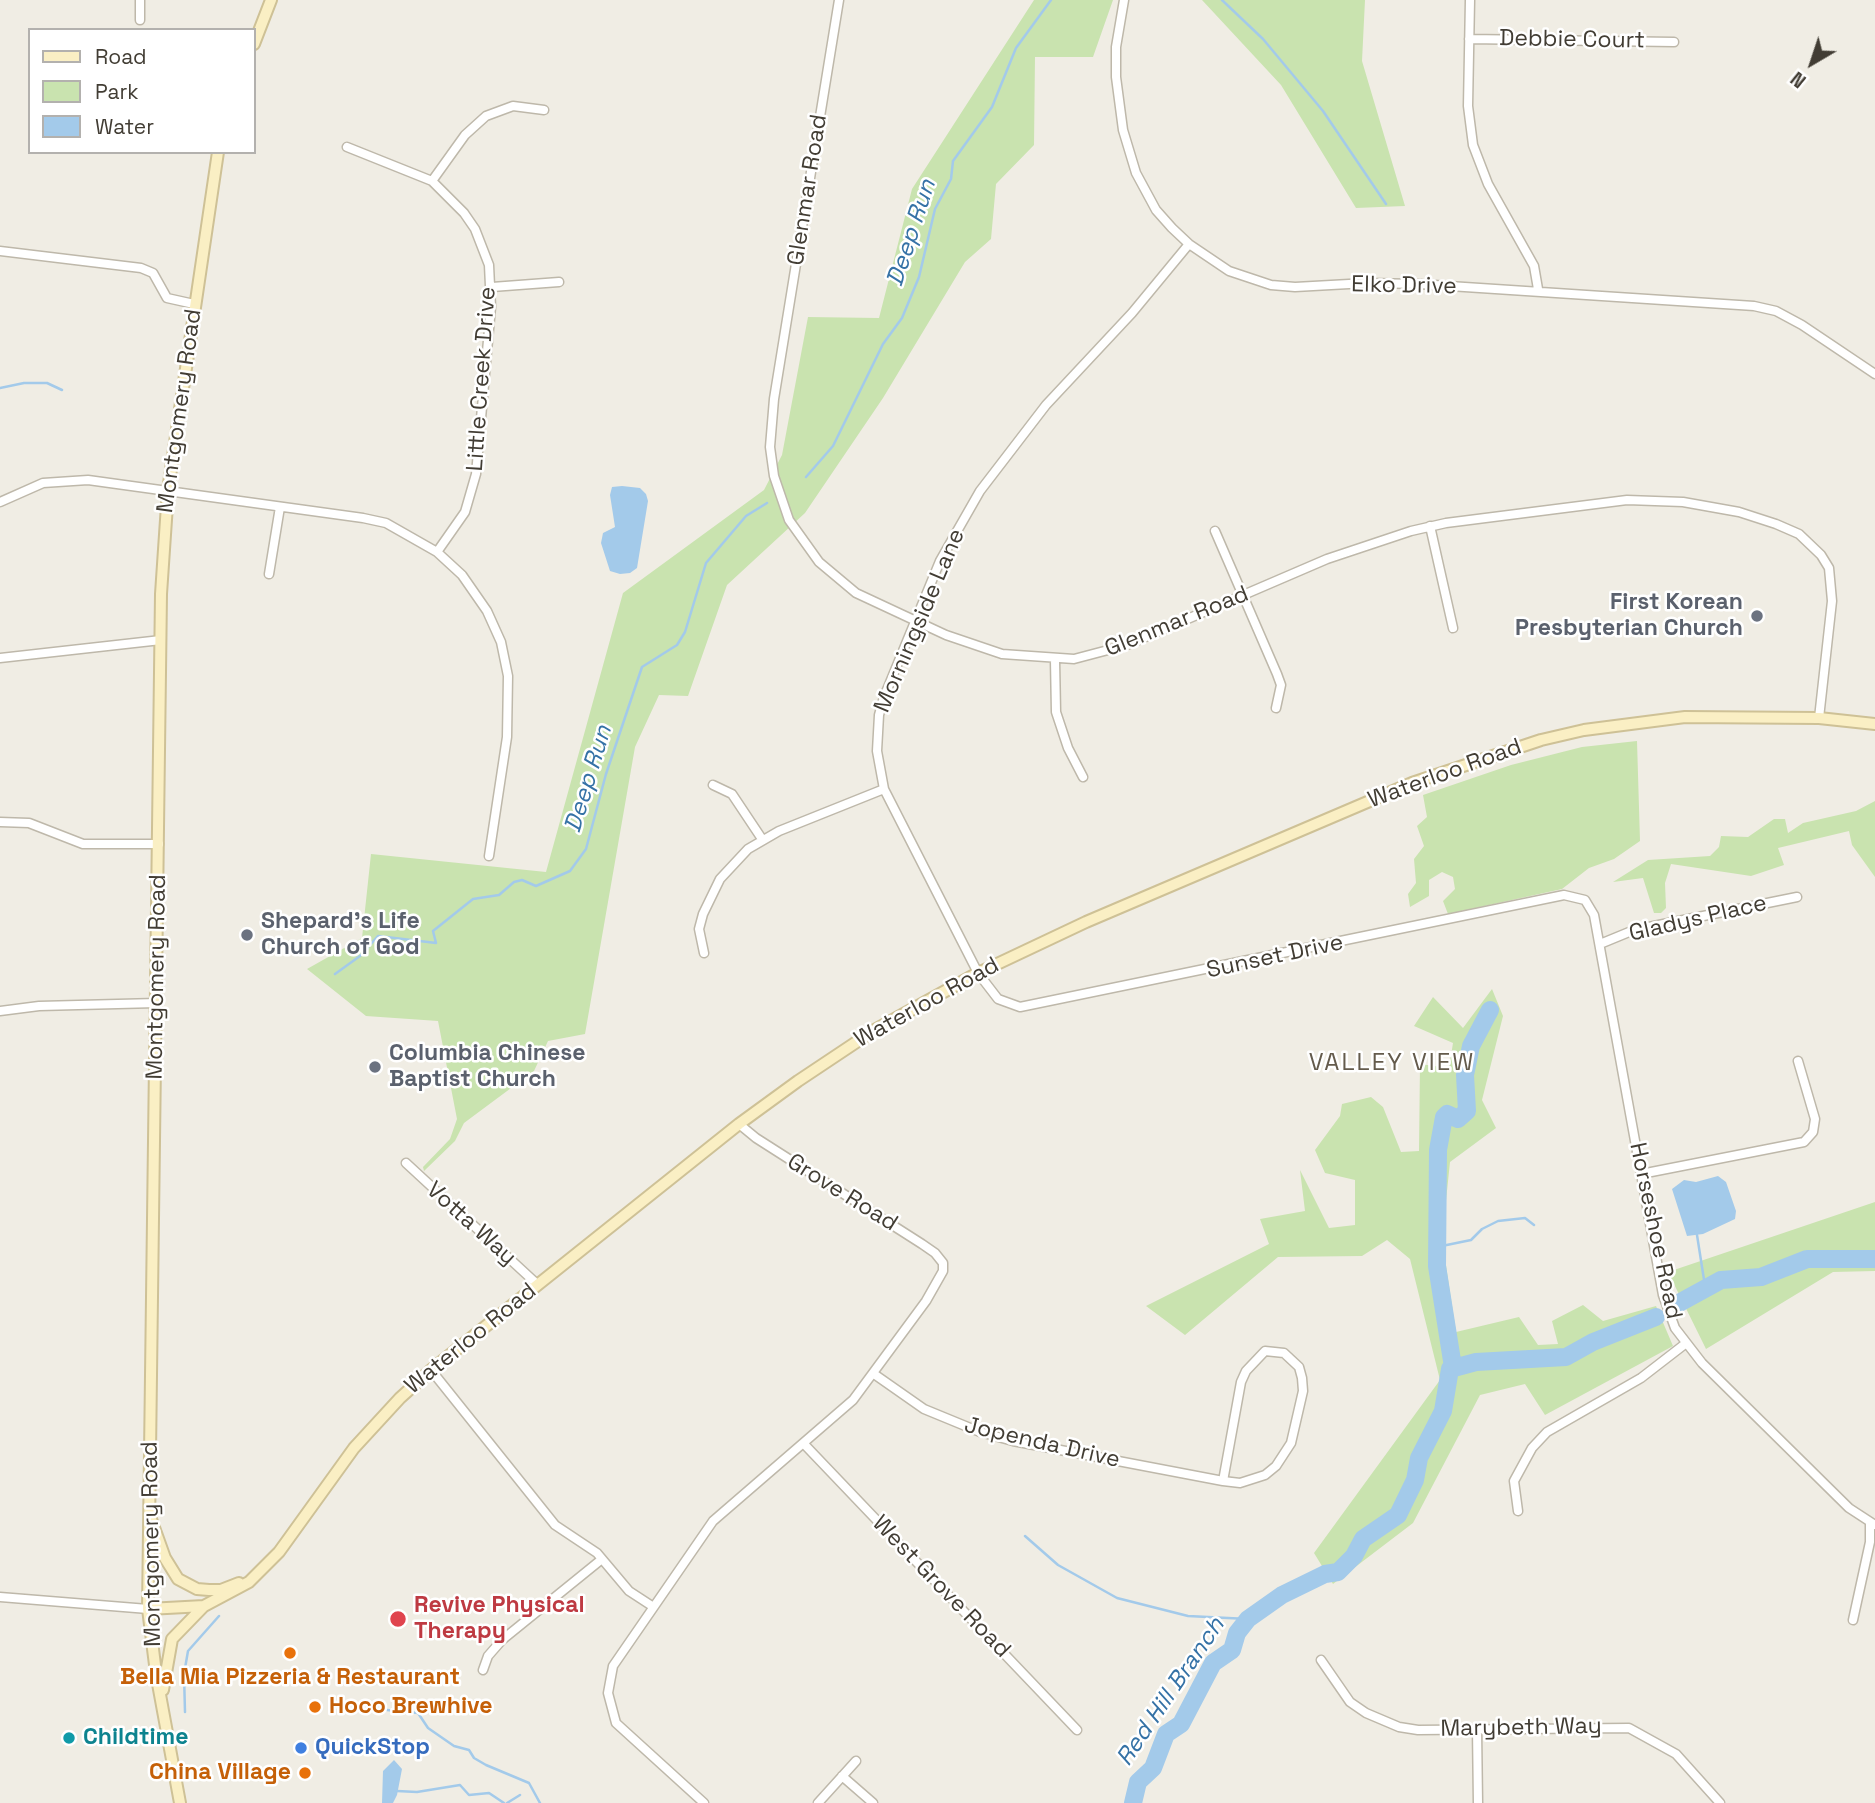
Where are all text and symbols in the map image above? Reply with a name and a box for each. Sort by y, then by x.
street label: Debbie Court [1499,25,1645,55]
legend [28,28,256,154]
north arrow [1777,28,1847,98]
text: Road [95,43,147,70]
text: N [1786,66,1811,93]
text: Park [95,78,139,105]
street label: Glenmar Road [782,112,834,268]
text: Water [95,113,154,140]
water label: Deep Run [881,176,943,290]
street label: Elko Drive [1351,271,1457,301]
street label: Little Creek Drive [462,286,502,472]
street label: Montgomery Road [152,307,208,515]
street label: Morningside Lane [869,525,971,717]
street label: Glenmar Road [1101,581,1253,663]
place label: First Korean Presbyterian Church [1515,589,1743,643]
marker: First Korean Presbyterian Church [1749,608,1765,624]
water label: Deep Run [559,722,619,836]
street label: Waterloo Road [1365,733,1525,815]
street label: Montgomery Road [141,874,173,1080]
street label: Gladys Place [1626,890,1770,948]
place label: Shepard's Life Church of God [261,908,420,962]
marker: Shepard's Life Church of God [239,927,255,943]
street label: Sunset Drive [1204,929,1346,985]
street label: Waterloo Road [850,952,1004,1054]
place label: Columbia Chinese Baptist Church [389,1040,586,1094]
district label: VALLEY VIEW [1310,1049,1474,1077]
marker: Columbia Chinese Baptist Church [367,1059,383,1075]
street label: Horseshoe Road [1623,1140,1687,1322]
street label: Grove Road [782,1148,902,1238]
street label: Votta Way [420,1176,522,1272]
street label: Waterloo Road [400,1278,542,1400]
street label: Jopenda Drive [962,1412,1122,1474]
street label: Montgomery Road [136,1441,168,1647]
street label: West Grove Road [866,1510,1016,1664]
place label: Revive Physical Therapy [414,1592,585,1646]
marker: Revive Physical Therapy [388,1609,408,1629]
water label: Red Hill Branch [1111,1612,1231,1772]
marker: Bella Mia Pizzeria & Restaurant [282,1645,298,1661]
place label: Bella Mia Pizzeria & Restaurant [120,1664,460,1692]
place label: Hoco Brewhive [329,1693,493,1721]
marker: Hoco Brewhive [307,1699,323,1715]
street label: Marybeth Way [1440,1713,1602,1743]
place label: Childtime [83,1724,188,1752]
marker: Childtime [61,1730,77,1746]
place label: QuickStop [315,1734,430,1762]
marker: QuickStop [293,1740,309,1756]
place label: China Village [149,1759,291,1787]
marker: China Village [297,1765,313,1781]

